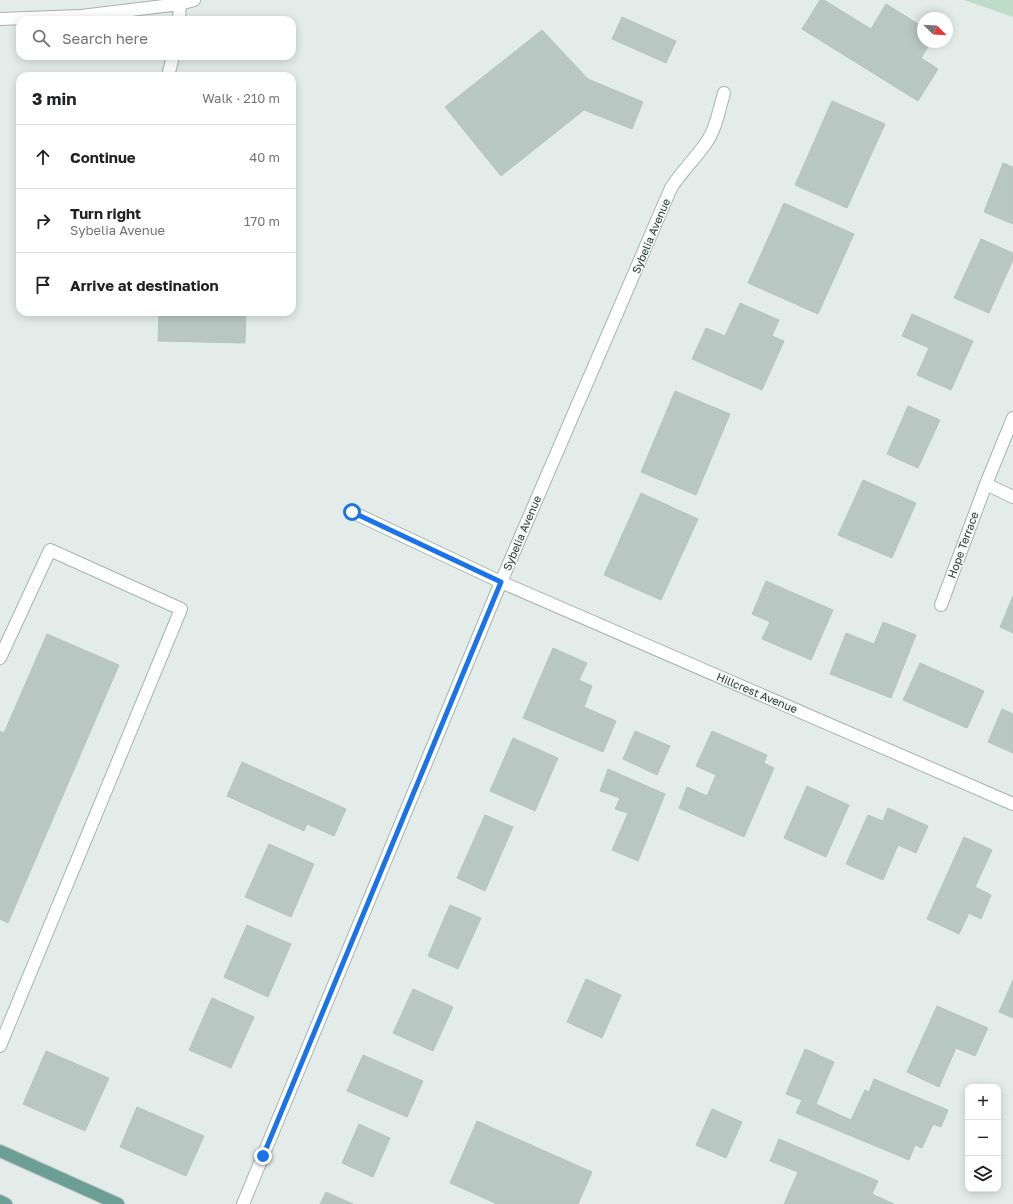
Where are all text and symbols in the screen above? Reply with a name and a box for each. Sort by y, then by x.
north arrow [917,12,953,48]
search box [16,16,296,60]
icon: search [30,27,52,49]
text: Search here [62,29,148,47]
text: 3 min [32,88,76,109]
text: Walk · 210 m [202,90,280,106]
icon: ahead [32,146,54,168]
text: Continue [70,148,136,166]
text: 40 m [249,149,280,165]
street label: Sybelia Avenue [629,196,672,275]
text: Turn right [70,204,141,222]
icon: right [32,210,54,232]
text: 170 m [244,213,280,229]
text: Sybelia Avenue [70,222,165,238]
icon: arrive [32,274,54,296]
text: Arrive at destination [70,276,219,294]
street label: Sybelia Avenue [500,493,543,572]
route start [343,503,361,521]
street label: Hope Terrace [944,510,981,580]
street label: Hillcrest Avenue [715,670,800,715]
map controls [965,1084,1001,1192]
button: + [965,1084,1001,1120]
button: − [965,1120,1001,1156]
route end [254,1147,272,1165]
button: layers [965,1156,1001,1192]

